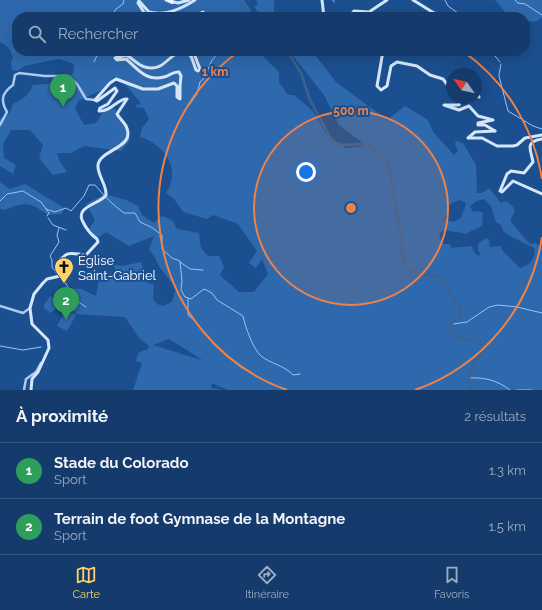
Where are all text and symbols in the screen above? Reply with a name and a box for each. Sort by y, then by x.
search box [12,12,530,56]
icon: search [26,23,48,45]
text: Rechercher [58,25,138,43]
text: 1 km [202,65,228,79]
north arrow [446,68,482,104]
pin: 1 [50,74,76,107]
text: 500 m [333,104,369,118]
your location [296,162,316,182]
centre of rings [344,201,358,215]
place label: Église Saint-Gabriel [78,253,157,283]
church icon: Église Saint-Gabriel [53,256,75,284]
pin: 2 [53,287,79,320]
text: À proximité [16,406,108,426]
text: 2 résultats [464,409,526,424]
text: Stade du Colorado [54,454,189,472]
text: 1 [26,463,32,478]
text: 1.3 km [489,463,526,478]
text: Sport [54,472,87,487]
text: Terrain de foot Gymnase de la Montagne [54,510,345,528]
text: 2 [25,519,33,534]
text: 1.5 km [489,519,526,534]
text: Sport [54,528,87,543]
tab: Carte [73,564,100,601]
tab: Itinéraire [245,564,289,601]
tab: Favoris [434,564,469,601]

